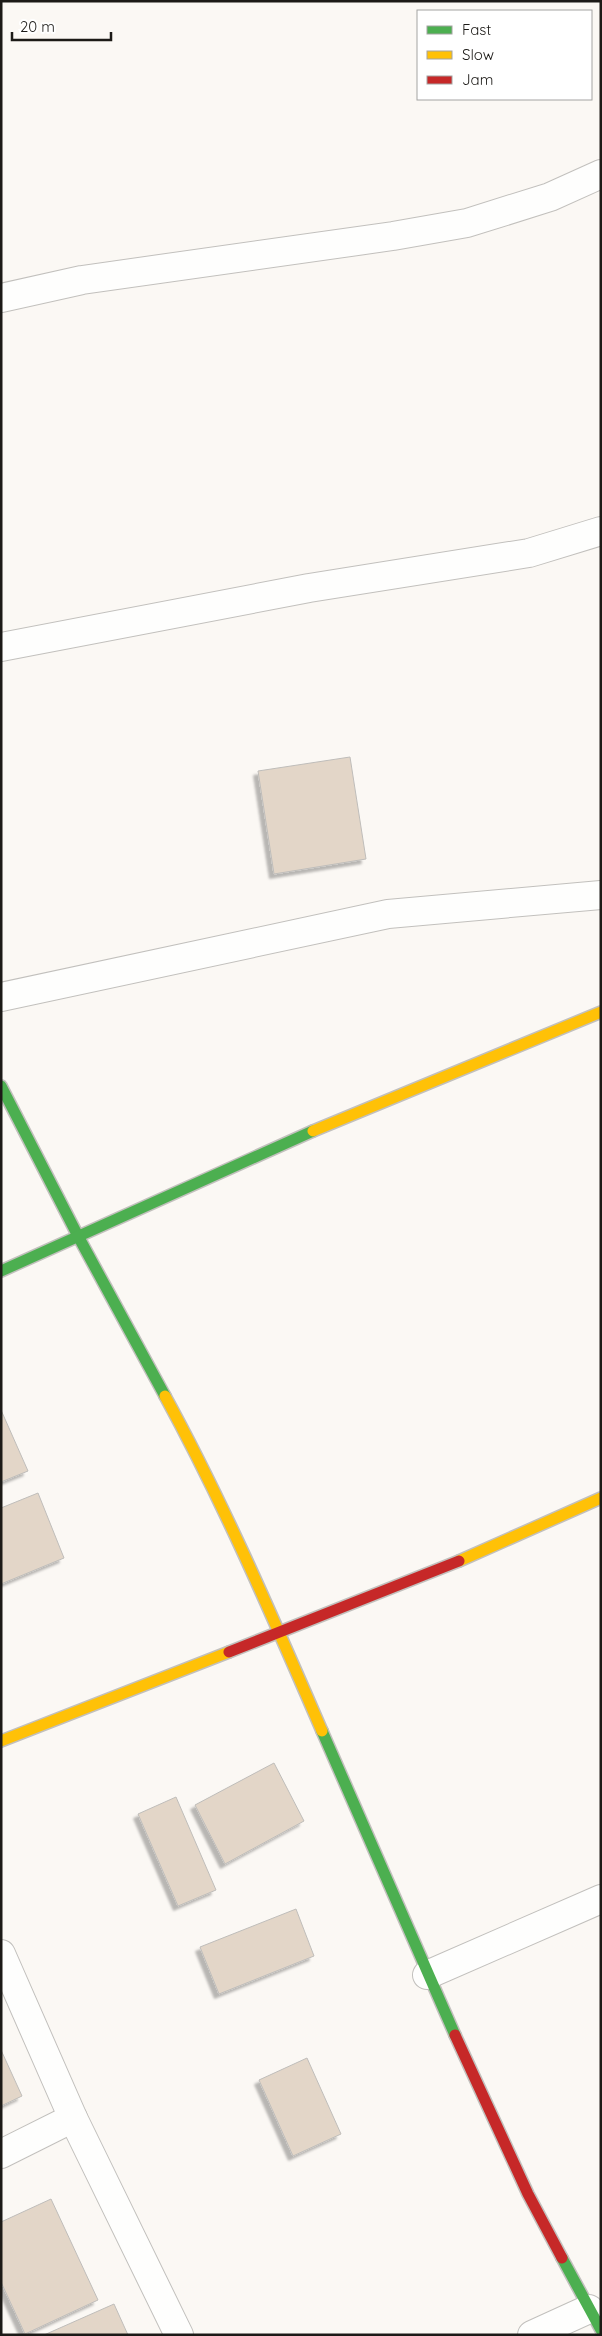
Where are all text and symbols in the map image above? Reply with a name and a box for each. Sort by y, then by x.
scale bar [12,10,111,42]
legend [417,10,592,100]
text: 20 m [20,17,55,36]
text: Fast [462,20,491,39]
text: Slow [462,45,494,64]
text: Jam [462,70,493,89]

